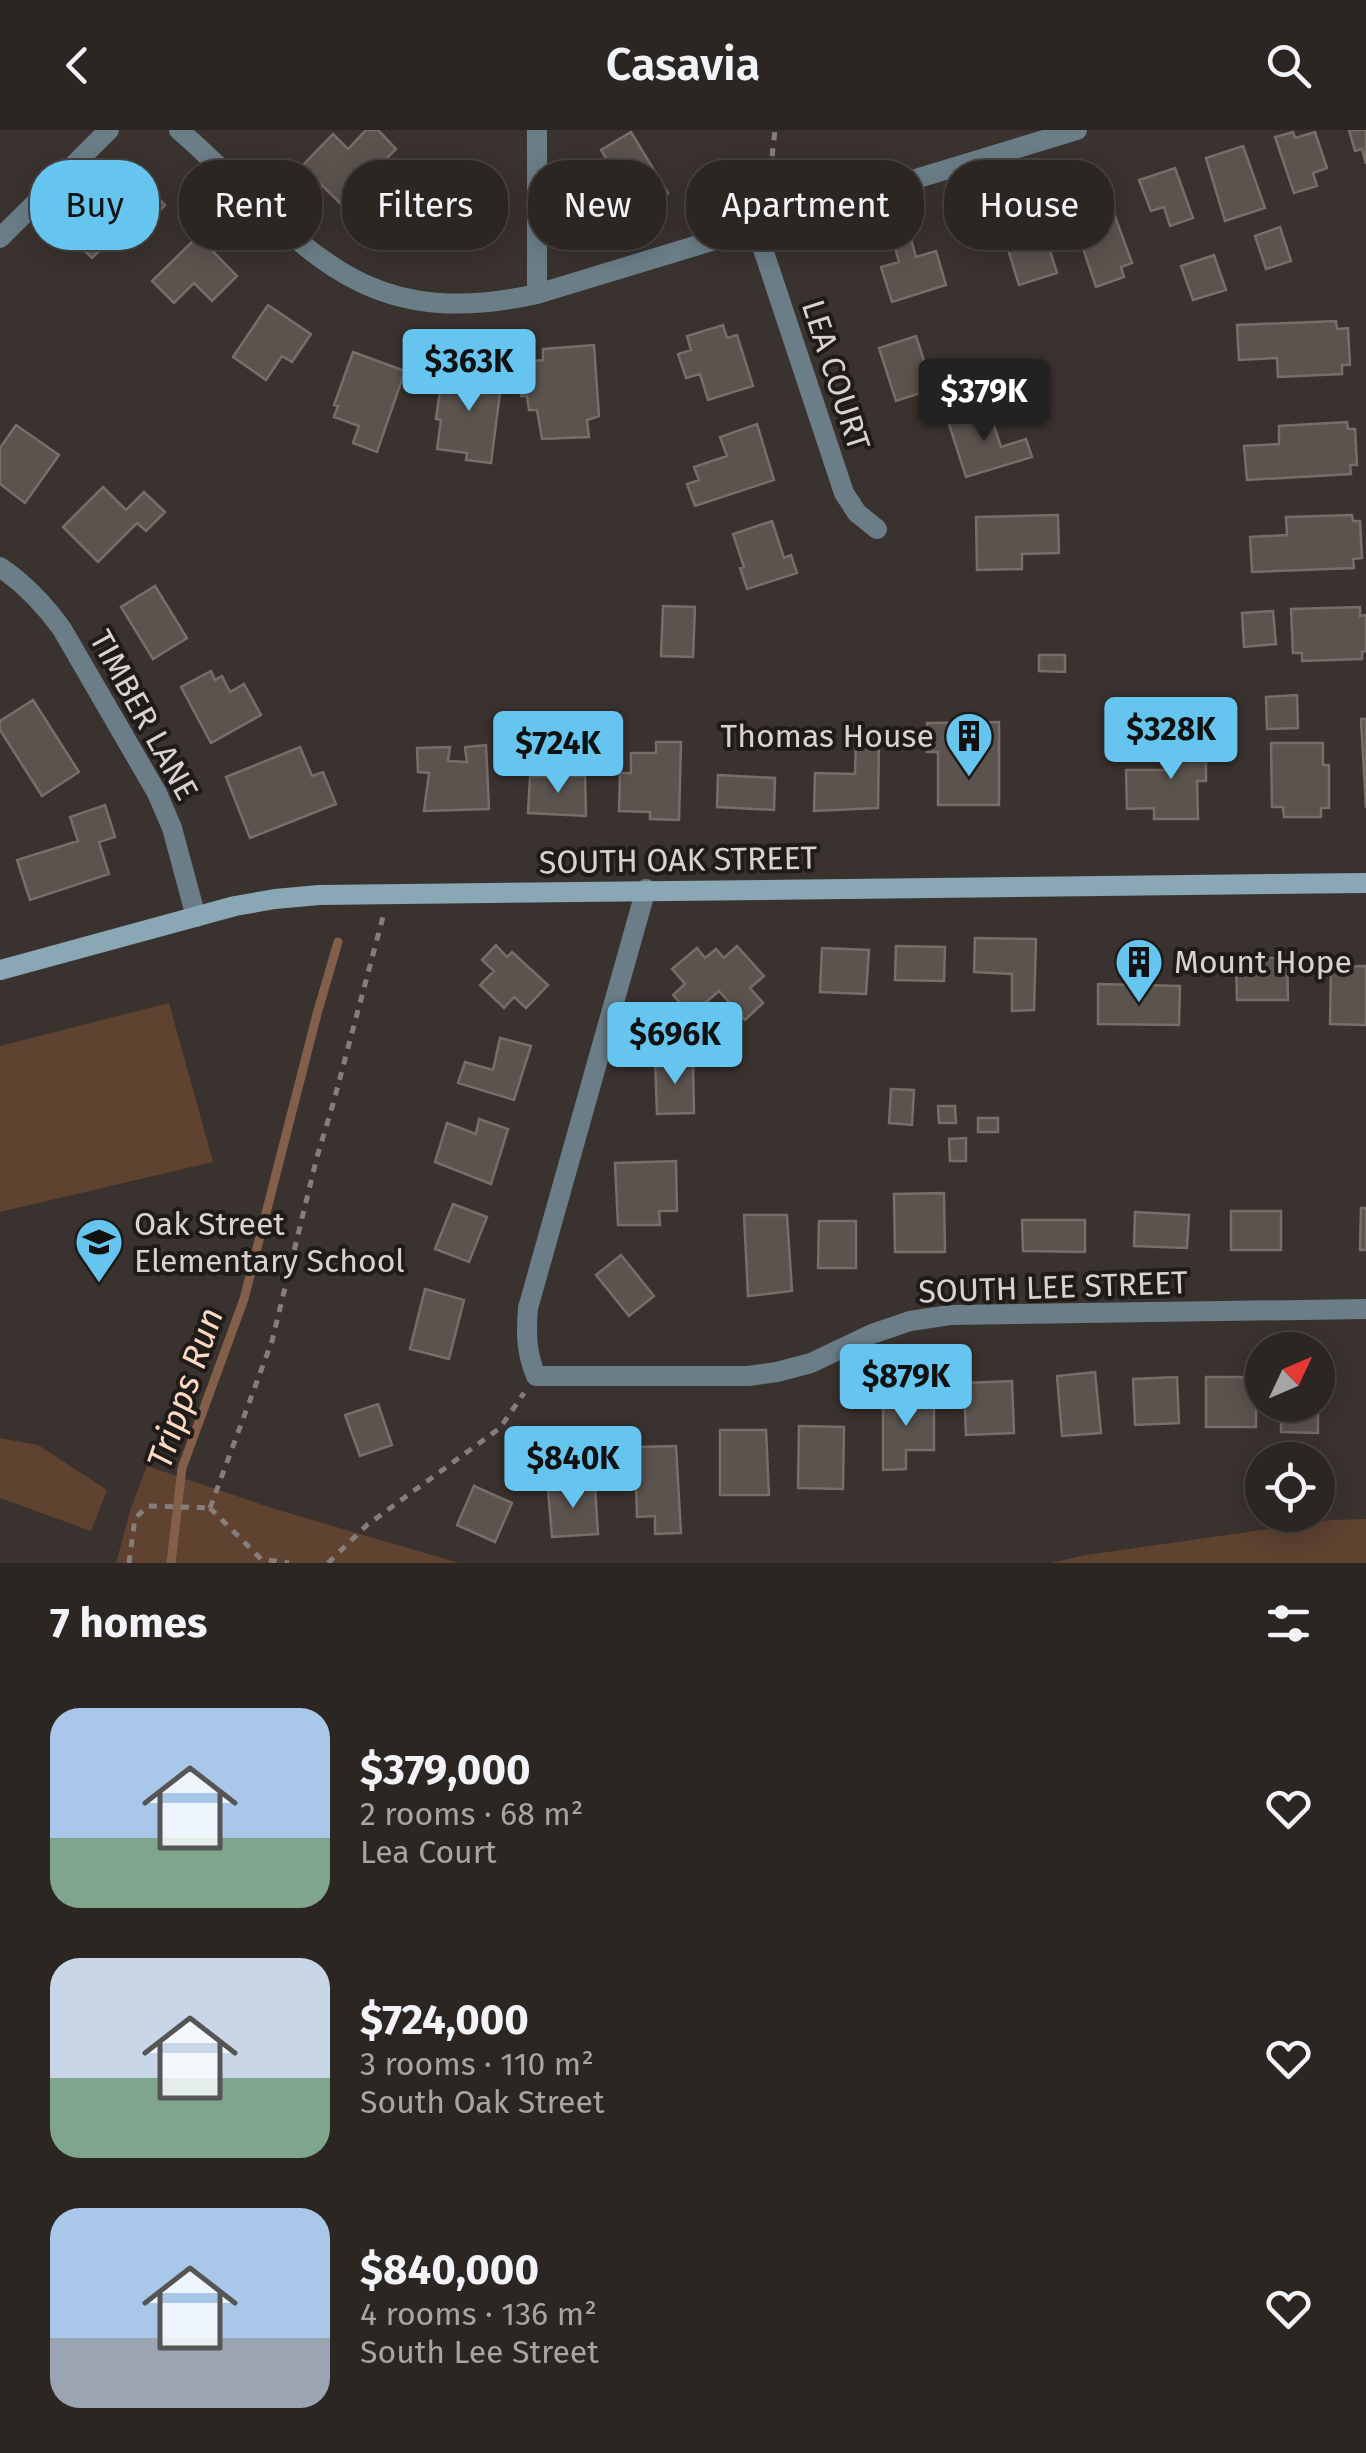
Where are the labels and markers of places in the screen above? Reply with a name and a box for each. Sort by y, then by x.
pin: $363K [399,329,539,414]
pin: $379K [914,359,1054,444]
pin: $328K [1101,697,1241,782]
building icon: Thomas House [943,710,995,778]
pin: $724K [488,711,628,796]
place label: Thomas House [721,717,934,755]
building icon: Mount Hope [1113,936,1165,1004]
place label: Mount Hope [1174,943,1352,981]
pin: $696K [605,1002,745,1087]
place label: Oak Street Elementary School [134,1205,405,1280]
school or university icon: Oak Street Elementary School [73,1216,125,1284]
pin: $879K [836,1344,976,1429]
pin: $840K [503,1426,643,1511]

